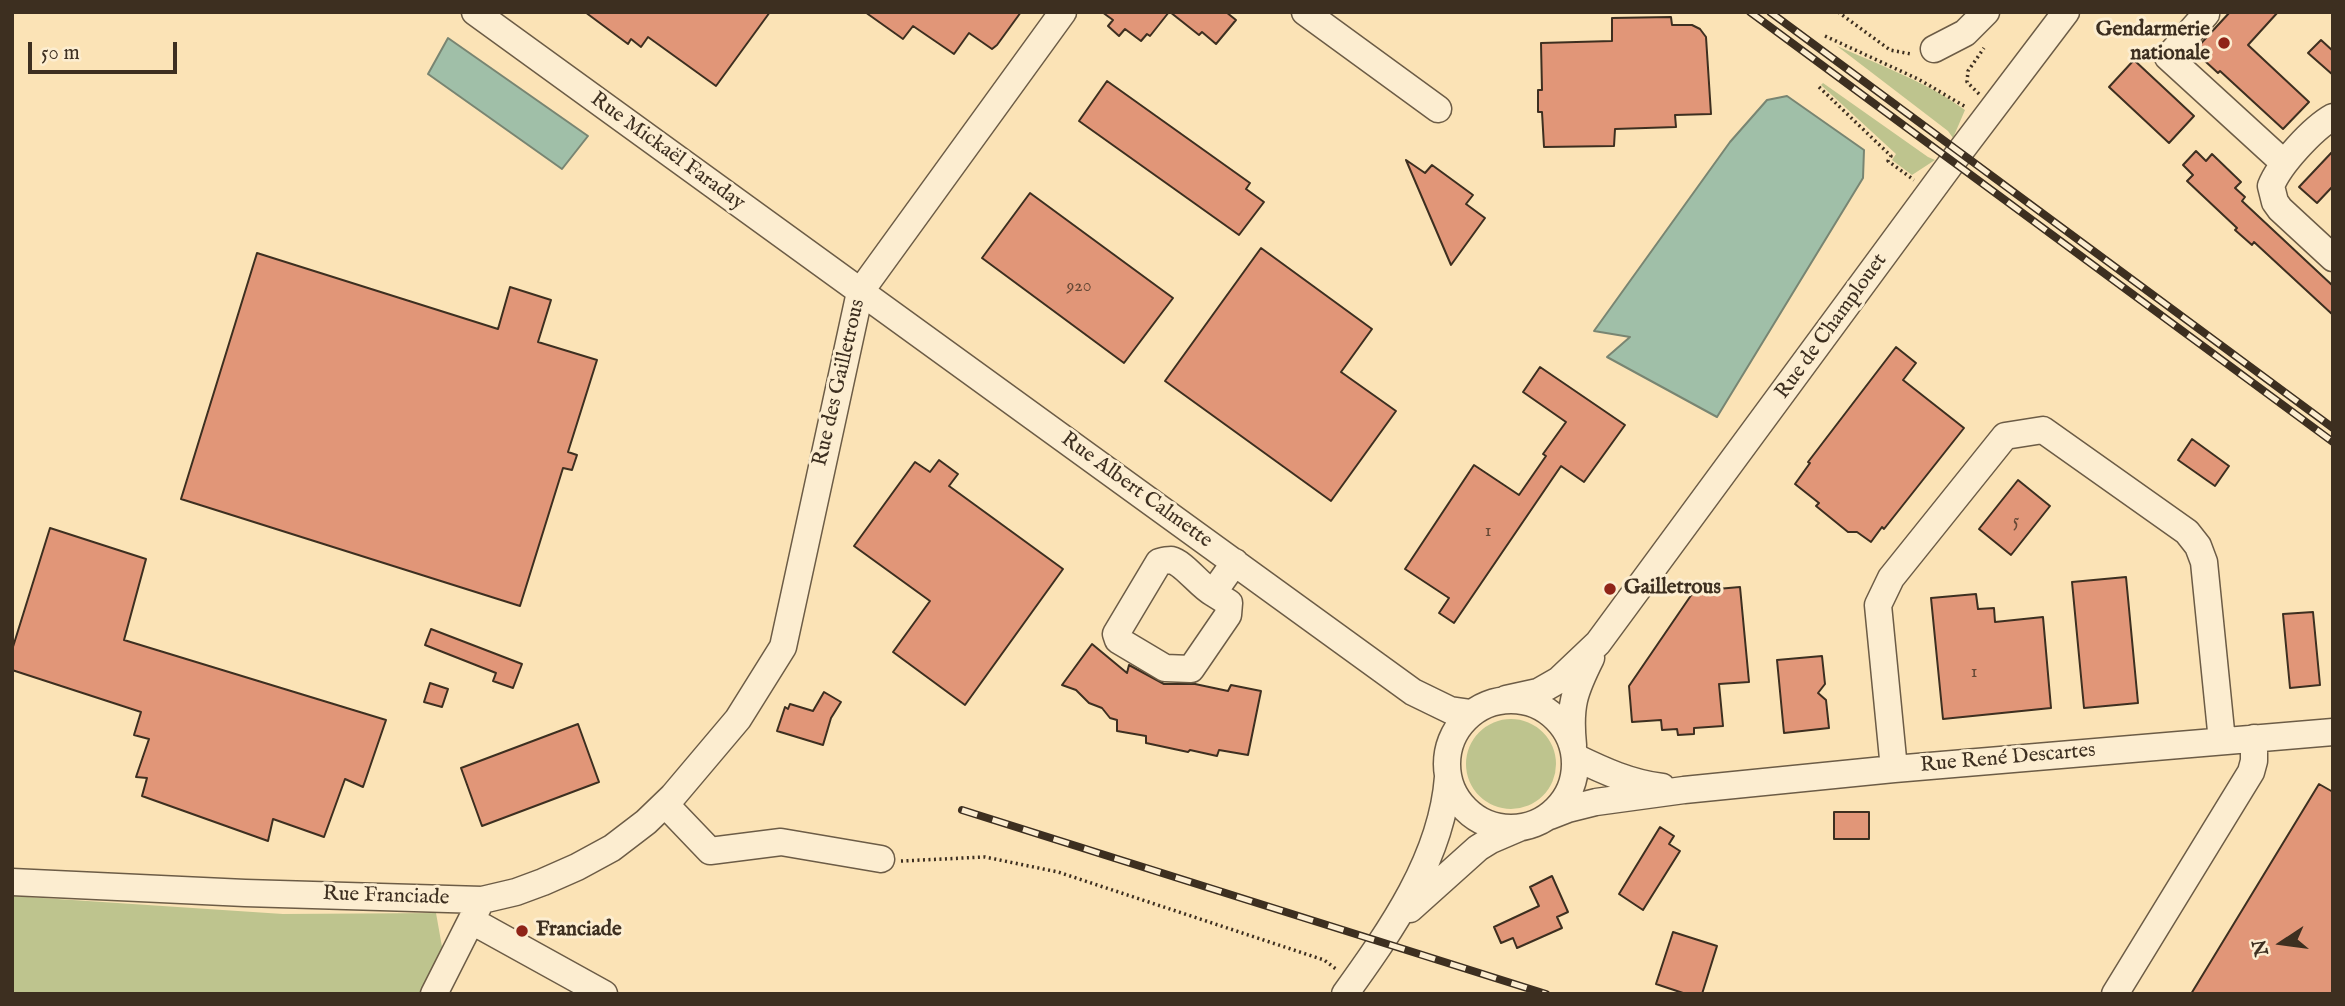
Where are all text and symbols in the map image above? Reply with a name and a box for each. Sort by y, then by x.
place label: Gendarmerie nationale [2096,18,2210,68]
scale bar [32,28,180,72]
marker: Gendarmerie nationale [2216,35,2232,51]
text: 50 m [41,40,80,67]
street label: Rue Mickaël Faraday [585,87,749,217]
street label: Rue de Champlouet [1771,249,1893,405]
house number: 920 [1066,276,1092,298]
street label: Rue des Gailletrous [809,297,871,469]
street label: Rue Albert Calmette [1055,428,1217,554]
house number: 5 [2013,511,2019,533]
house number: 1 [1485,521,1491,543]
place label: Gailletrous [1624,576,1721,602]
marker: Gailletrous [1602,581,1618,597]
house number: 1 [1971,662,1977,684]
street label: Rue René Descartes [1919,739,2097,779]
street label: Rue Franciade [322,882,450,912]
north arrow [2247,908,2317,978]
place label: Franciade [536,918,622,944]
marker: Franciade [514,923,530,939]
text: N [2248,937,2275,958]

